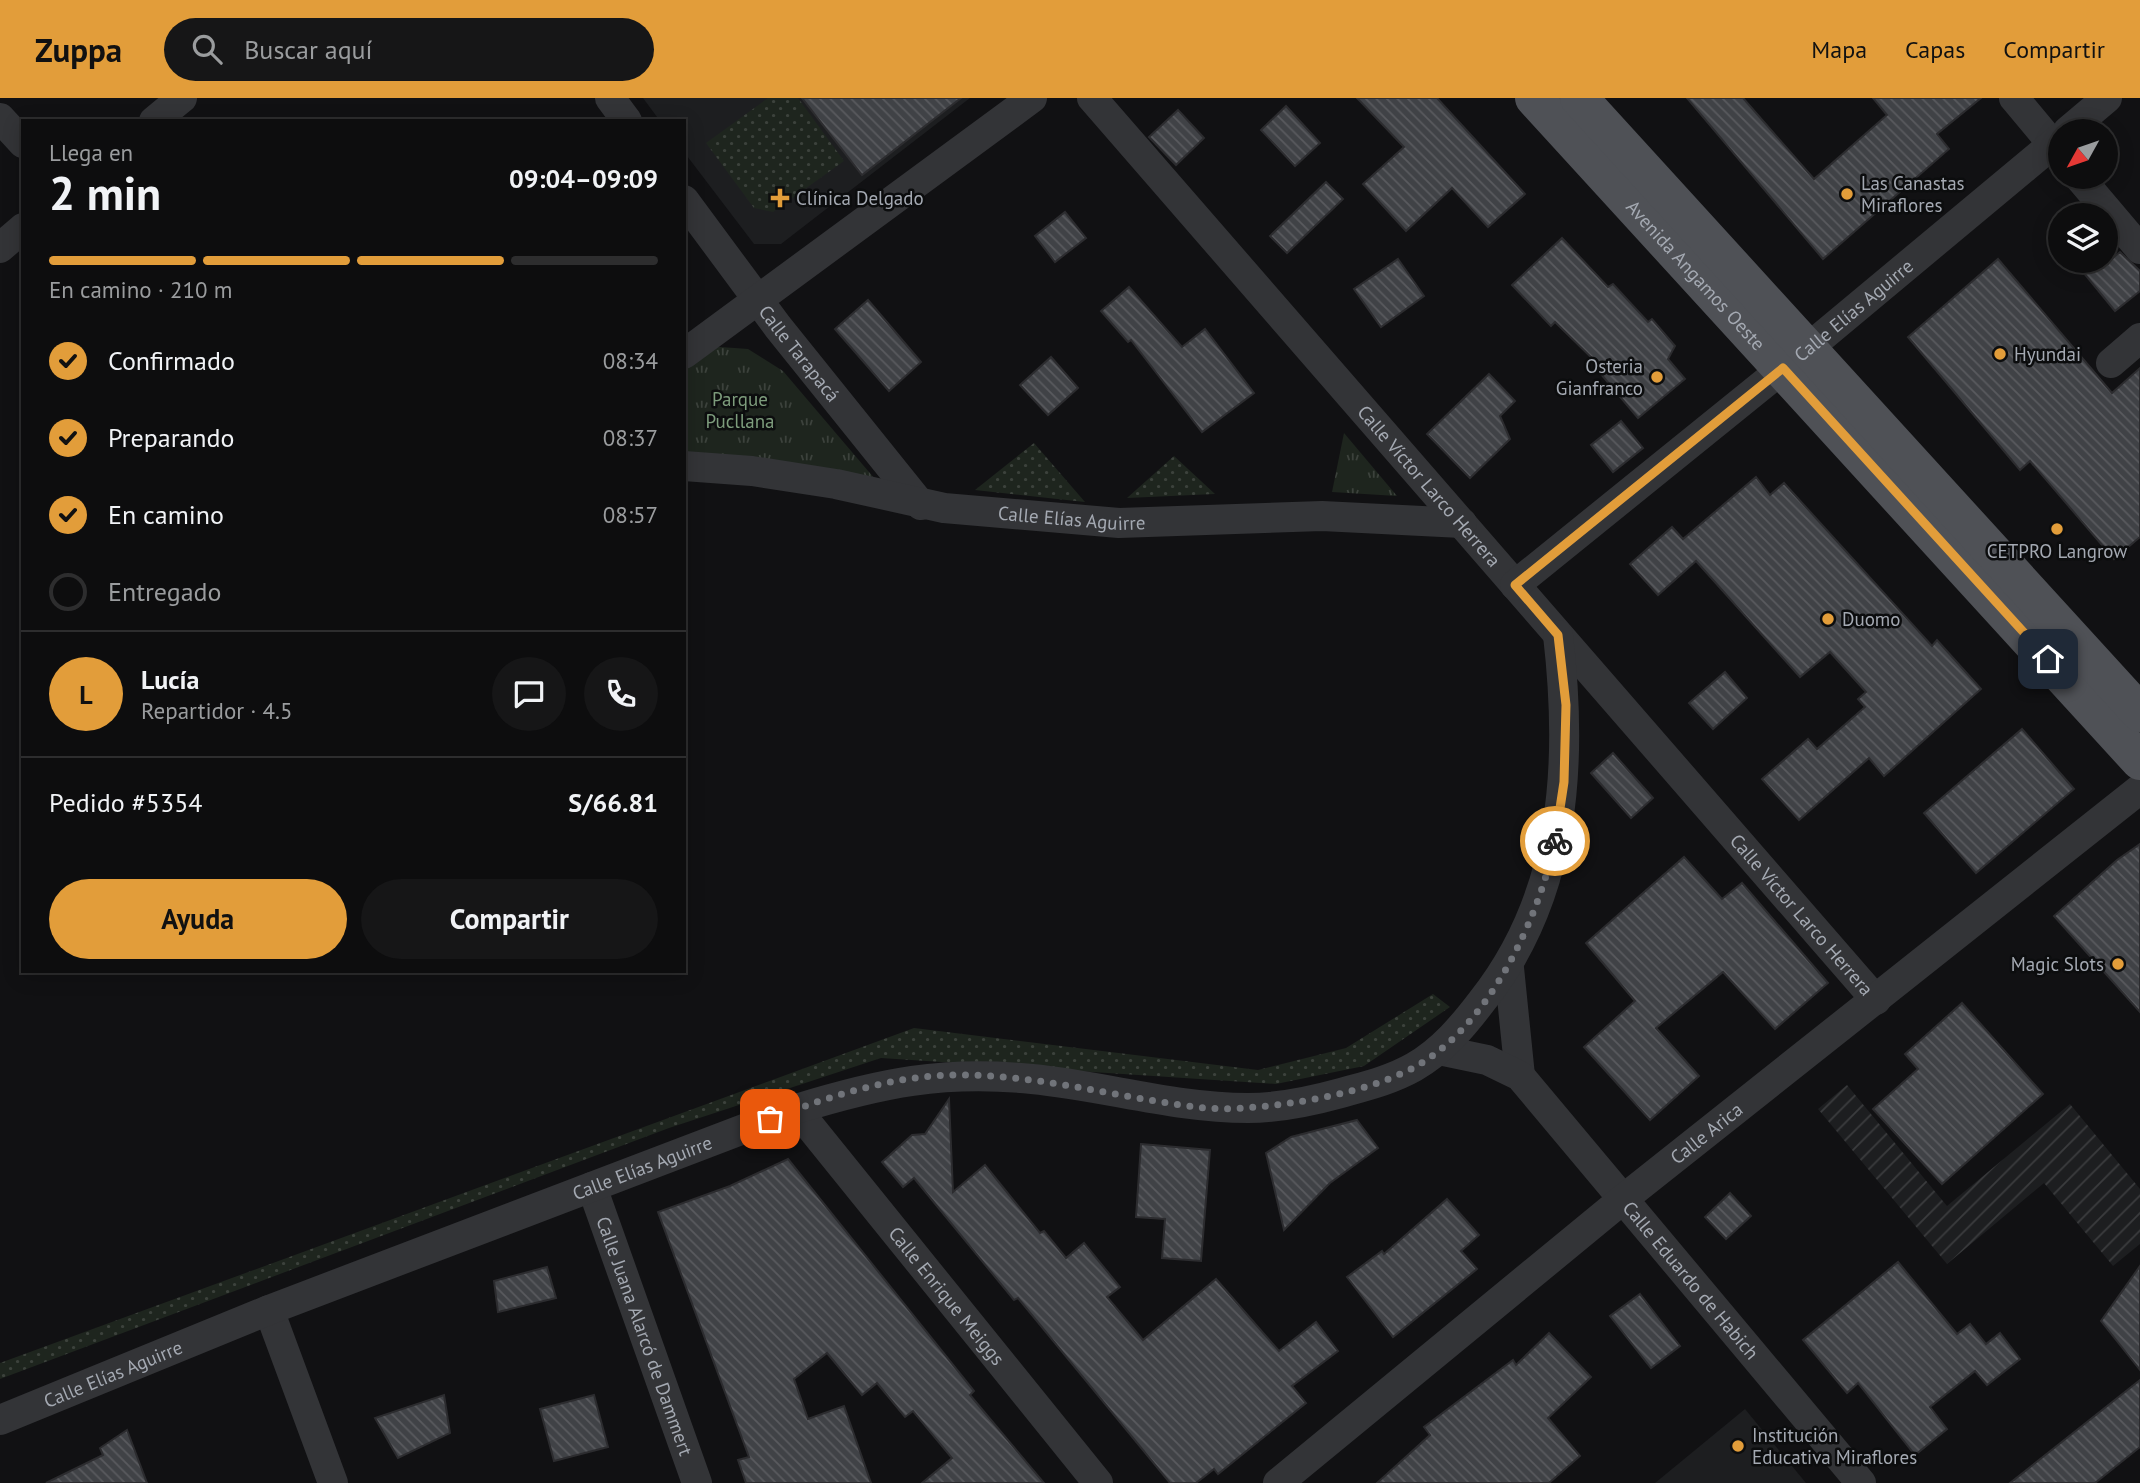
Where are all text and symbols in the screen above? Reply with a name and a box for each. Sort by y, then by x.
search box [164,18,654,81]
text: Zuppa [35,28,122,71]
icon: search [188,30,226,68]
text: Buscar aquí [244,33,373,66]
text: Mapa [1811,34,1867,65]
text: Capas [1905,34,1965,65]
text: Compartir [2003,34,2105,65]
north arrow [2048,119,2118,189]
map controls [2048,119,2118,273]
text: Llega en [49,138,133,167]
text: 09:04–09:09 [509,162,658,195]
text: 2 min [49,163,161,223]
place label: Las Canastas Miraflores [1861,171,1965,217]
place label: Clínica Delgado [796,186,924,210]
marker: Las Canastas Miraflores [1839,186,1855,202]
marker: Clínica Delgado [770,188,790,208]
street label: Avenida Angamos Oeste [1621,195,1771,355]
button: layers [2048,203,2118,273]
street label: Calle Elías Aguirre [1789,254,1918,367]
text: En camino · 210 m [49,275,232,304]
street label: Calle Tarapacá [754,300,845,407]
icon: check [49,342,87,380]
place label: Hyundai [2014,342,2081,366]
text: Confirmado [108,344,235,377]
text: 08:34 [603,346,658,375]
marker: Hyundai [1992,346,2008,362]
place label: Osteria Gianfranco [1556,354,1643,400]
marker: Osteria Gianfranco [1649,369,1665,385]
park label: Parque Pucllana [705,387,775,433]
street label: Calle Víctor Larco Herrera [1352,400,1506,572]
icon: check [49,419,87,457]
text: Preparando [108,421,235,454]
text: 08:37 [603,423,658,452]
icon: check [49,496,87,534]
text: En camino [108,498,224,531]
text: 08:57 [603,500,658,529]
street label: Calle Elías Aguirre [997,501,1146,535]
marker: CETPRO Langrow [2049,521,2065,537]
place label: CETPRO Langrow [1987,539,2127,563]
text: Entregado [108,575,222,608]
place label: Duomo [1842,607,1900,631]
marker: Duomo [1820,611,1836,627]
pin [2018,629,2078,689]
icon: home [2029,640,2067,678]
button: chat [492,657,566,731]
button: phone [584,657,658,731]
text: Lucía [141,663,200,696]
text: L [79,678,93,711]
text: Repartidor · 4.5 [141,696,293,725]
text: Pedido #5354 [49,786,202,819]
text: S/66.81 [568,786,658,819]
courier [1520,806,1590,876]
icon: bike [1536,822,1574,860]
street label: Calle Víctor Larco Herrera [1725,829,1879,1000]
button: Ayuda [49,879,347,959]
button: Compartir [361,879,658,959]
place label: Magic Slots [2011,952,2104,976]
marker: Magic Slots [2110,956,2126,972]
pin [740,1089,800,1149]
street label: Calle Arica [1665,1097,1747,1169]
icon: bag [751,1100,789,1138]
street label: Calle Elías Aguirre [569,1130,715,1205]
street label: Calle Eduardo de Habich [1618,1196,1764,1364]
street label: Calle Juana Alarcó de Dammert [591,1213,698,1459]
street label: Calle Enrique Meiggs [884,1222,1010,1370]
street label: Calle Elías Aguirre [40,1335,186,1413]
place label: Institución Educativa Miraflores [1752,1423,1917,1469]
marker: Institución Educativa Miraflores [1730,1438,1746,1454]

